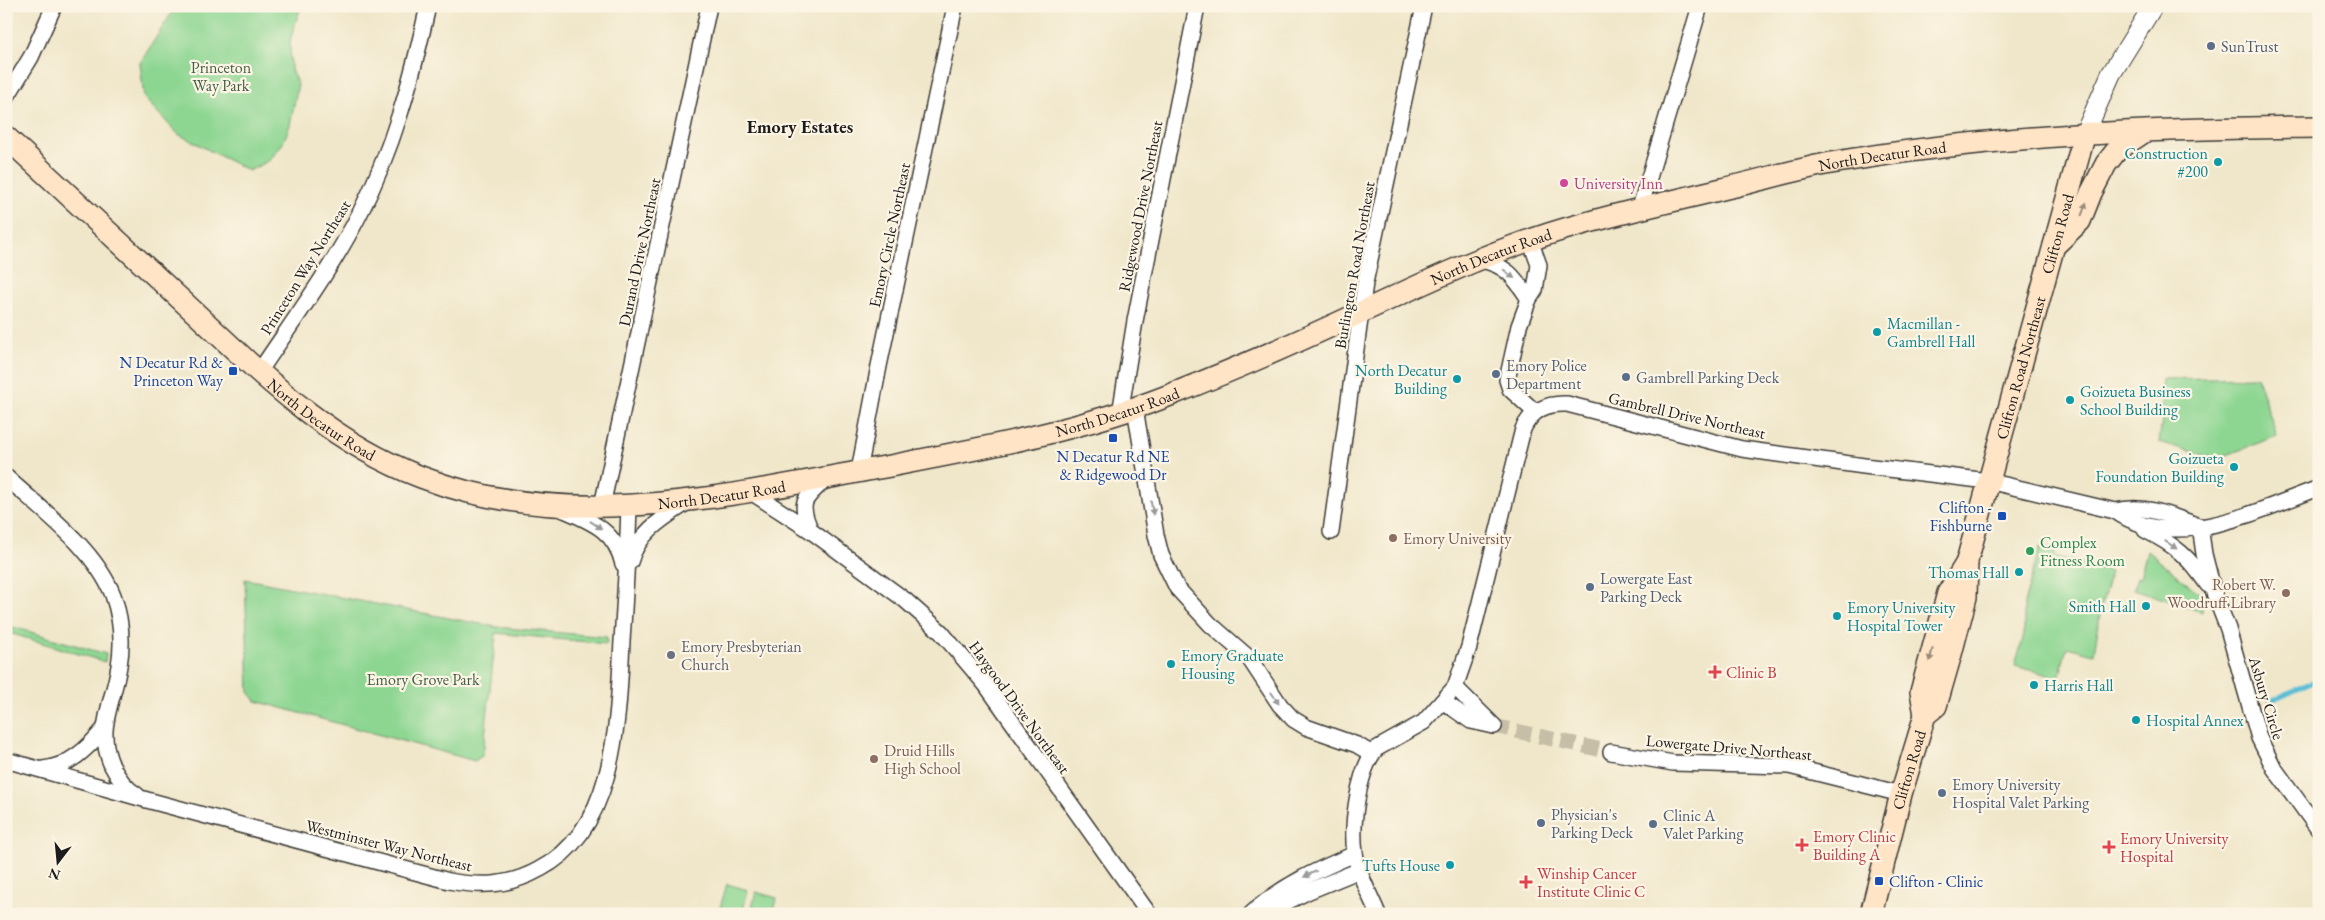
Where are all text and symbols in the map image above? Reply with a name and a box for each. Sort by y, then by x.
place label: SunTrust [2221,36,2278,57]
marker: SunTrust [2205,40,2217,52]
park label: Princeton Way Park [191,57,252,96]
district label: Emory Estates [747,115,853,138]
street label: Ridgewood Drive Northeast [1114,119,1167,293]
street label: North Decatur Road [1817,136,1948,176]
place label: Construction #200 [2124,143,2209,182]
marker: Construction #200 [2212,156,2224,168]
street label: Emory Circle Northeast [864,161,915,309]
place label: University Inn [1574,173,1664,194]
street label: Durand Drive Northeast [613,176,665,328]
marker: University Inn [1558,177,1570,189]
street label: Burlington Road Northeast [1329,180,1380,350]
street label: Clifton Road [2037,191,2079,276]
street label: Princeton Way Northeast [255,196,355,339]
one-way arrow [2081,202,2089,216]
street label: North Decatur Road [1427,223,1555,290]
one-way arrow [1502,268,1515,279]
street label: Clifton Road Northeast [1991,294,2051,442]
place label: Macmillan - Gambrell Hall [1887,313,1975,352]
marker: Macmillan - Gambrell Hall [1871,326,1883,338]
place label: N Decatur Rd & Princeton Way [120,352,224,391]
place label: Emory Police Department [1506,355,1587,394]
place label: North Decatur Building [1355,360,1448,399]
marker: N Decatur Rd & Princeton Way [227,365,239,377]
place label: Gambrell Parking Deck [1636,367,1780,388]
marker: Emory Police Department [1490,368,1502,380]
marker: Gambrell Parking Deck [1620,371,1632,383]
marker: North Decatur Building [1451,373,1463,385]
street label: North Decatur Road [263,374,380,466]
place label: Goizueta Business School Building [2080,381,2191,420]
street label: North Decatur Road [1053,382,1183,442]
street label: Gambrell Drive Northeast [1606,387,1767,444]
marker: Goizueta Business School Building [2064,394,2076,406]
marker: N Decatur Rd NE & Ridgewood Dr [1107,432,1119,444]
place label: N Decatur Rd NE & Ridgewood Dr [1056,446,1170,485]
place label: Goizueta Foundation Building [2095,448,2225,487]
marker: Goizueta Foundation Building [2228,461,2240,473]
street label: North Decatur Road [657,475,788,514]
place label: Clifton - Fishburne [1930,497,1992,536]
one-way arrow [1148,501,1156,517]
marker: Clifton - Fishburne [1996,510,2008,522]
one-way arrow [589,520,603,530]
place label: Emory University [1403,528,1512,549]
marker: Emory University [1387,532,1399,544]
place label: Complex Fitness Room [2040,532,2126,571]
one-way arrow [2165,540,2178,549]
marker: Complex Fitness Room [2024,545,2036,557]
place label: Thomas Hall [1928,562,2009,583]
marker: Thomas Hall [2013,566,2025,578]
place label: Lowergate East Parking Deck [1600,568,1692,607]
place label: Robert W. Woodruff Library [2167,574,2277,613]
marker: Lowergate East Parking Deck [1584,581,1596,593]
marker: Robert W. Woodruff Library [2280,587,2292,599]
place label: Smith Hall [2069,596,2136,617]
place label: Emory University Hospital Tower [1847,597,1956,636]
marker: Smith Hall [2140,600,2152,612]
marker: Emory University Hospital Tower [1831,610,1843,622]
place label: Emory Presbyterian Church [681,636,802,675]
street label: Haygood Drive Northeast [964,637,1075,778]
place label: Emory Graduate Housing [1181,645,1284,684]
one-way arrow [1927,647,1935,662]
marker: Emory Presbyterian Church [665,649,677,661]
street label: Asbury Circle [2244,653,2289,742]
marker: Emory Graduate Housing [1165,658,1177,670]
place label: Clinic B [1726,662,1777,683]
marker: Clinic B [1708,665,1722,679]
park label: Emory Grove Park [367,669,480,690]
place label: Harris Hall [2044,675,2114,696]
marker: Harris Hall [2028,679,2040,691]
one-way arrow [1270,691,1280,704]
place label: Hospital Annex [2146,710,2244,731]
marker: Hospital Annex [2130,714,2142,726]
street label: Clifton Road [1887,727,1931,812]
street label: Lowergate Drive Northeast [1645,730,1813,765]
place label: Druid Hills High School [884,740,961,779]
marker: Druid Hills High School [868,753,880,765]
place label: Emory University Hospital Valet Parking [1952,774,2090,813]
marker: Emory University Hospital Valet Parking [1936,787,1948,799]
place label: Physician's Parking Deck [1551,804,1633,843]
place label: Clinic A Valet Parking [1663,805,1744,844]
street label: Westminster Way Northeast [303,815,474,876]
marker: Physician's Parking Deck [1535,817,1547,829]
marker: Clinic A Valet Parking [1647,818,1659,830]
place label: Emory Clinic Building A [1813,826,1896,865]
place label: Emory University Hospital [2120,828,2229,867]
north arrow [32,838,82,888]
marker: Emory Clinic Building A [1795,838,1809,852]
marker: Emory University Hospital [2102,840,2116,854]
place label: Tufts House [1362,855,1440,876]
marker: Tufts House [1444,859,1456,871]
place label: Winship Cancer Institute Clinic C [1537,863,1645,902]
text: N [46,864,62,885]
one-way arrow [1303,869,1318,878]
place label: Clifton - Clinic [1889,871,1983,892]
marker: Winship Cancer Institute Clinic C [1519,875,1533,889]
marker: Clifton - Clinic [1873,875,1885,887]

